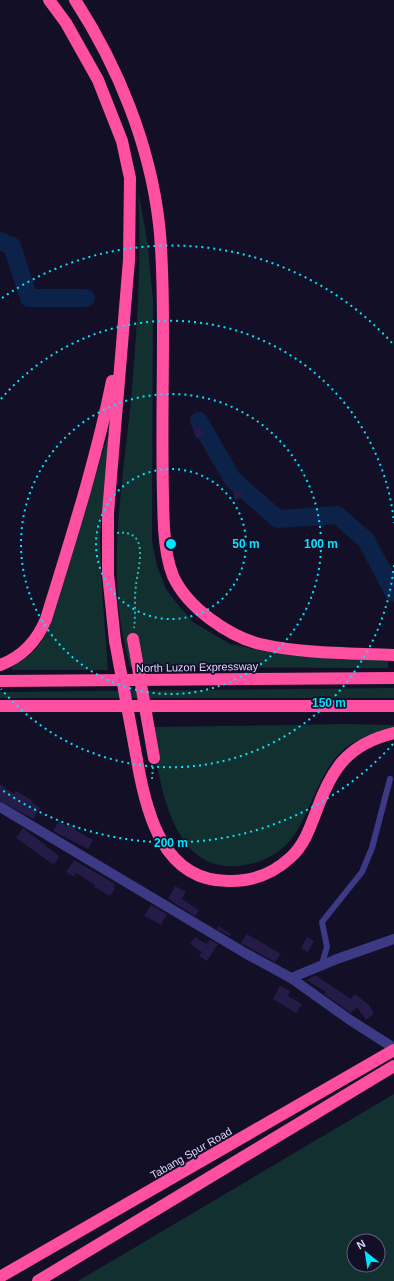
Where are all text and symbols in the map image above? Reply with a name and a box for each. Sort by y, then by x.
centre of rings [164,537,178,551]
text: 50 m [232,537,260,551]
text: 100 m [304,537,338,551]
street label: North Luzon Expressway [136,660,259,674]
text: 150 m [312,696,346,710]
text: 200 m [154,836,188,850]
street label: Tabang Spur Road [148,1125,234,1181]
north arrow [346,1233,386,1273]
text: N [355,1237,367,1252]

